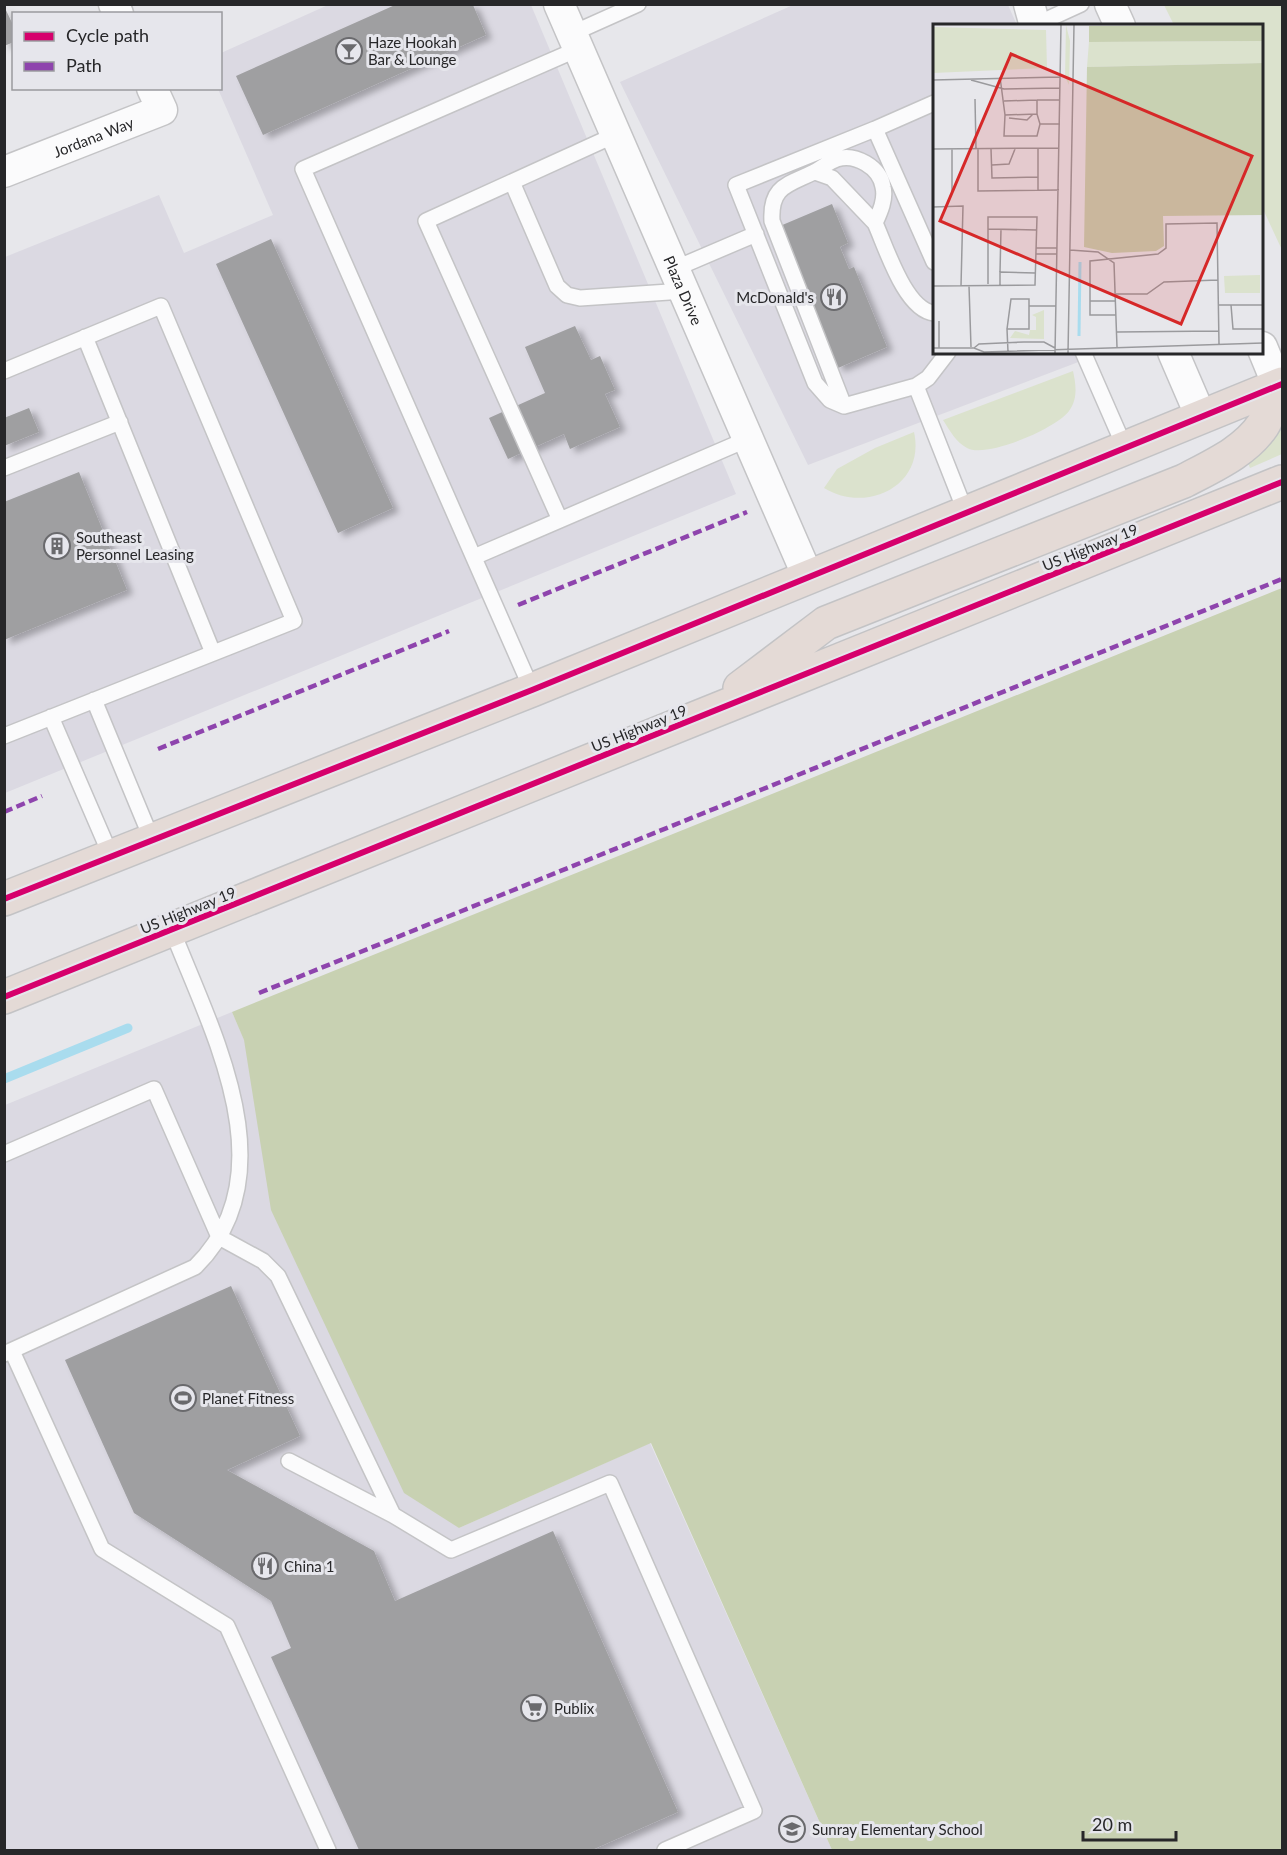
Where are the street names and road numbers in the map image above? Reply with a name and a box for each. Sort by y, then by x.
street label: Jordana Way [51,113,136,161]
street label: Plaza Drive [660,253,706,328]
street label: US Highway 19 [1040,520,1140,574]
street label: US Highway 19 [589,701,689,755]
street label: US Highway 19 [138,883,238,937]

